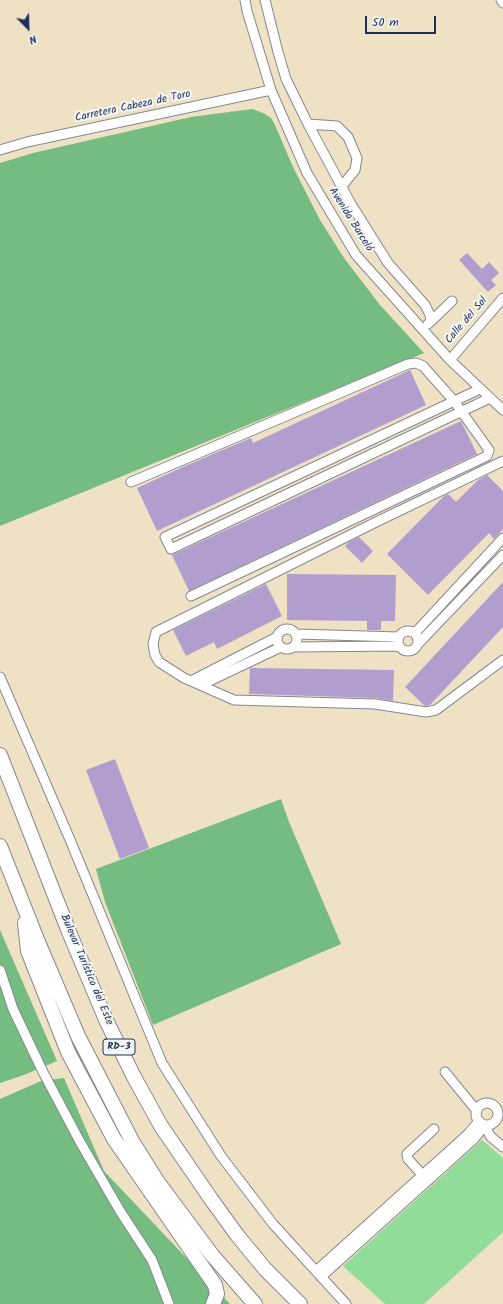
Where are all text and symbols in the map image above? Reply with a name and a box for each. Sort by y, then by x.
north arrow [8,8,48,48]
scale bar [367,8,438,34]
text: 50 m [372,13,399,32]
text: N [26,29,39,49]
street label: Carretera Cabeza de Toro [74,88,192,126]
street label: Avenida Barceló [325,185,375,255]
street label: Calle del Sol [443,295,491,347]
street label: Bulevar Turístico del Este [57,913,115,1027]
road number: RD-3 [103,1039,135,1055]

